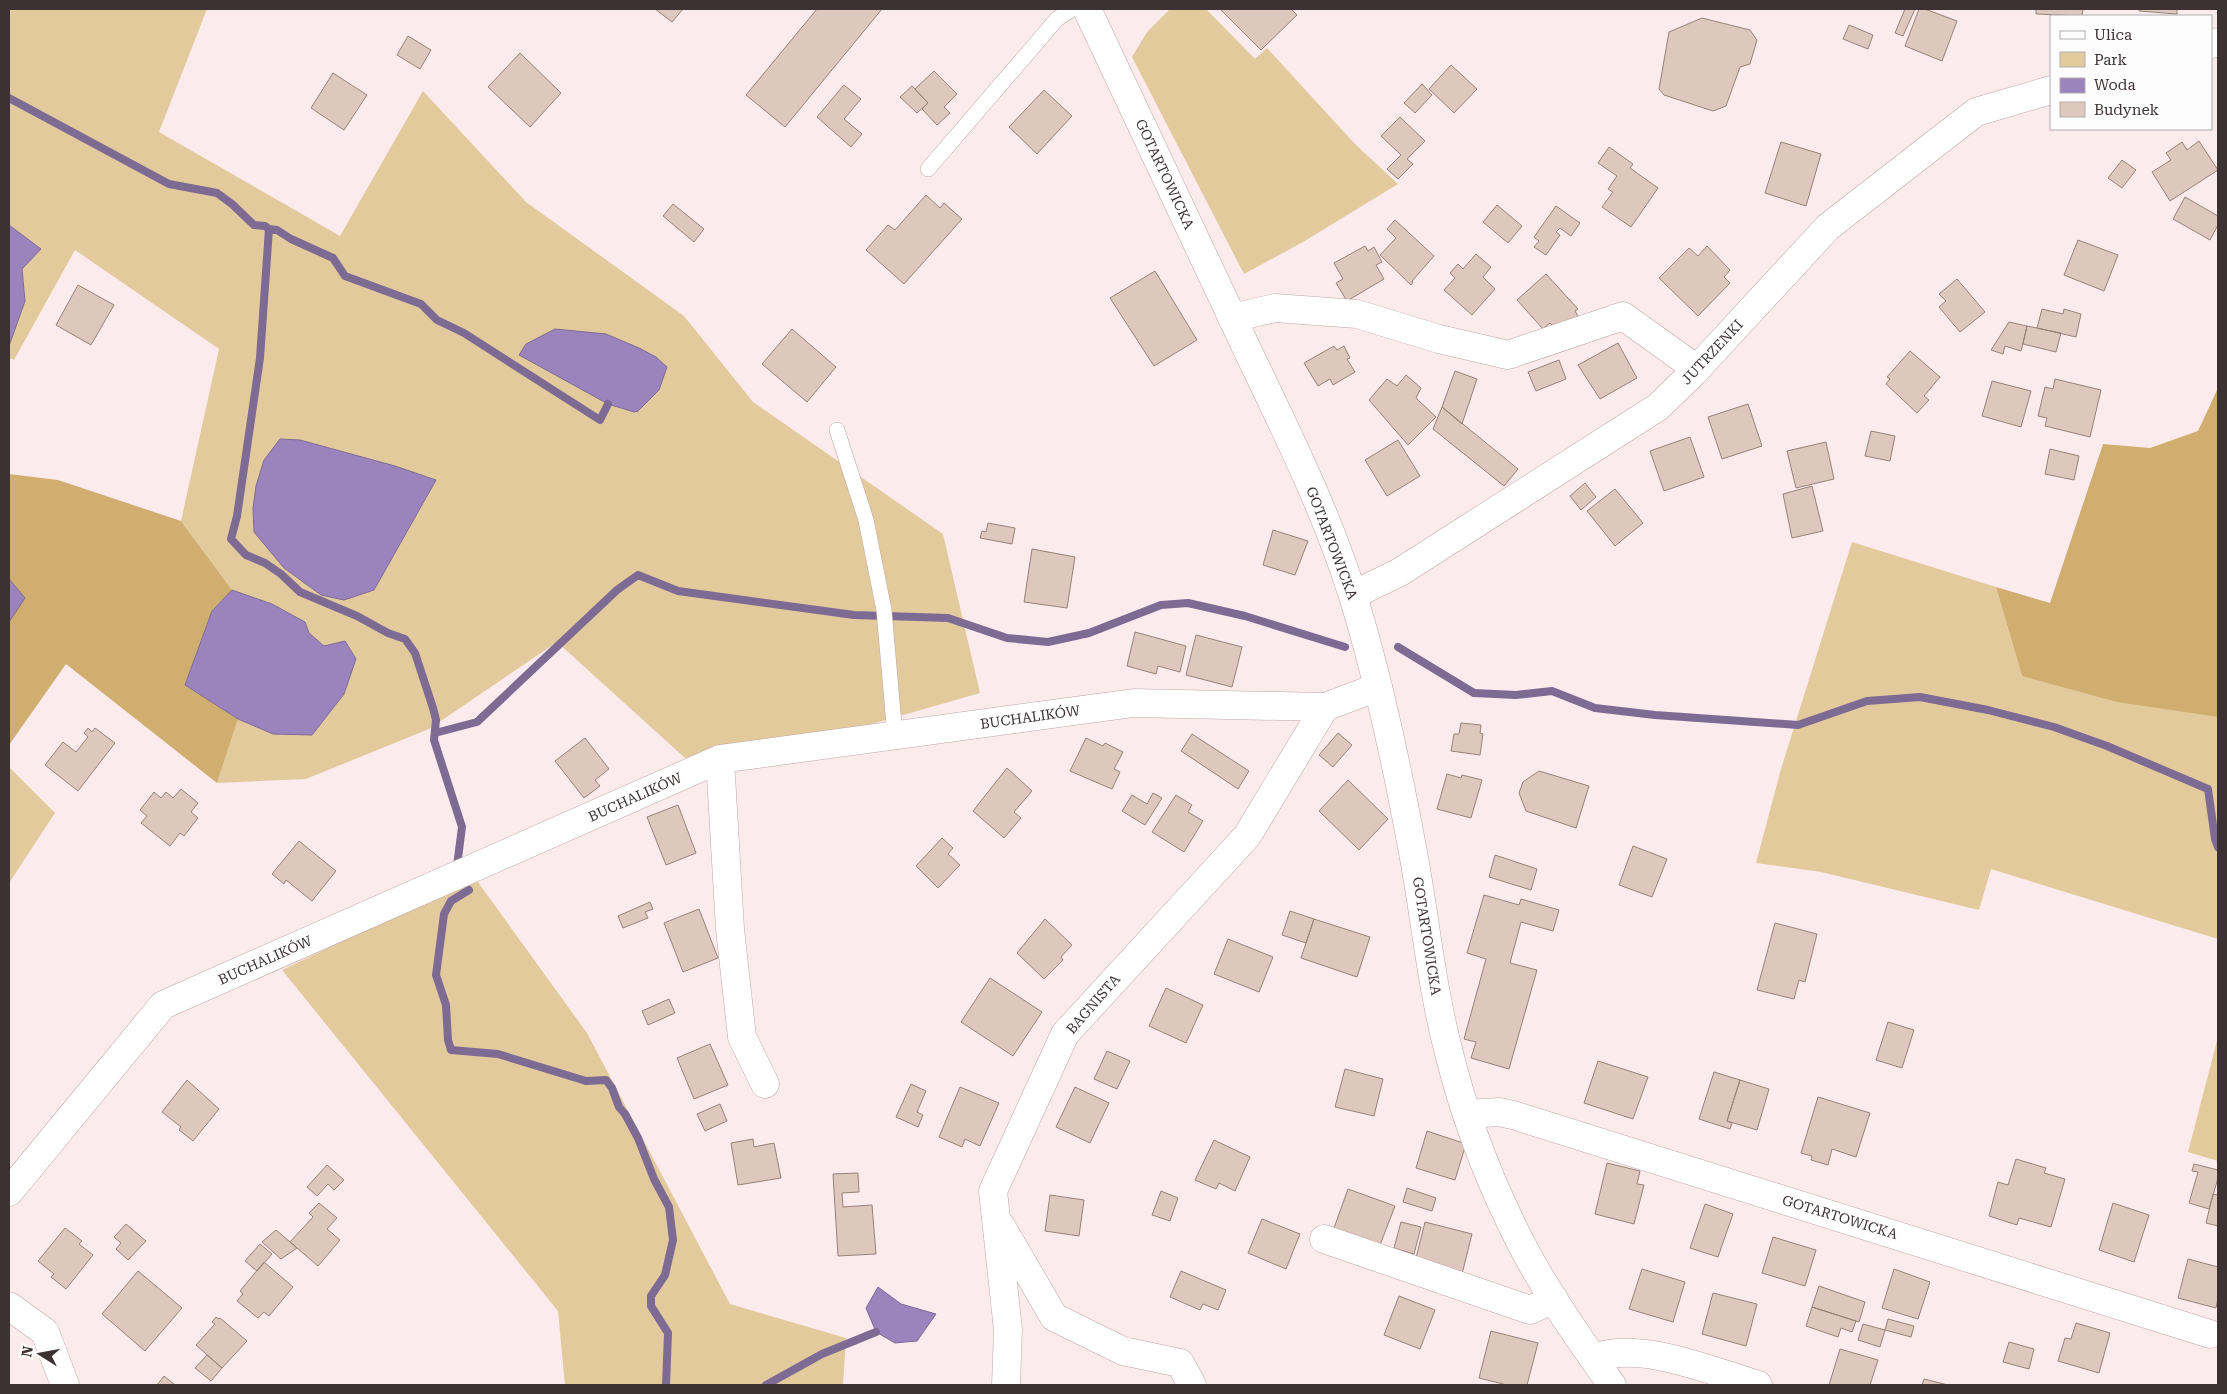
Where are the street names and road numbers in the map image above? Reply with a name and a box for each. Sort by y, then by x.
street label: GOTARTOWICKA [1132,116,1198,232]
street label: JUTRZENKI [1678,316,1746,388]
street label: GOTARTOWICKA [1303,484,1361,602]
street label: BUCHALIKÓW [979,702,1082,732]
street label: BUCHALIKÓW [586,769,685,825]
street label: GOTARTOWICKA [1410,876,1444,997]
street label: BUCHALIKÓW [216,932,315,988]
street label: BAGNISTA [1063,971,1123,1037]
street label: GOTARTOWICKA [1780,1192,1900,1242]

